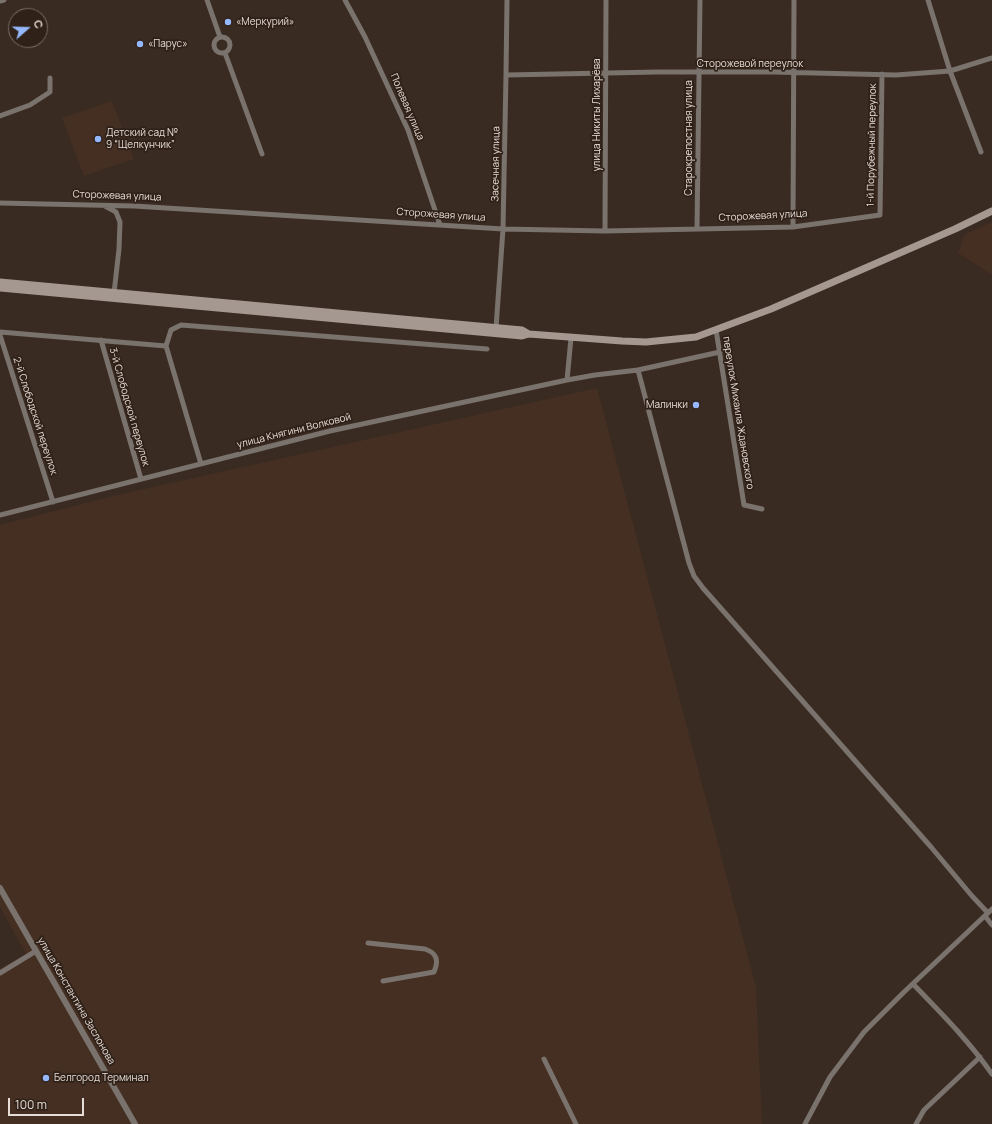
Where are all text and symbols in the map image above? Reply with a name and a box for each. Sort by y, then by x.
north arrow [8,8,48,48]
place label: «Меркурий» [236,16,294,28]
marker: «Меркурий» [223,17,233,27]
text: С [30,18,47,30]
place label: «Парус» [148,38,188,50]
marker: «Парус» [135,39,145,49]
street label: улица Никиты Лихарёва [591,58,603,172]
street label: Сторожевой переулок [697,58,803,70]
street label: Полевая улица [388,72,426,142]
street label: Старокрепостная улица [683,80,695,196]
street label: 1-й Порубежный переулок [865,83,879,207]
street label: Засечная улица [489,126,503,202]
place label: Детский сад № 9 “Щелкунчик” [106,127,178,150]
marker: Детский сад № 9 “Щелкунчик” [93,134,103,144]
street label: Сторожевая улица [72,188,162,204]
street label: Сторожевая улица [396,206,486,224]
street label: Сторожевая улица [718,208,808,224]
street label: переулок Михаила Ждановского [720,336,756,490]
street label: 3-й Слободской переулок [106,346,152,468]
street label: 2-й Слободской переулок [10,356,60,476]
place label: Малинки [646,399,688,411]
marker: Малинки [691,400,701,410]
street label: улица Княгини Волковой [236,411,352,451]
street label: улица Константина Заслонова [35,935,117,1067]
place label: Белгород Терминал [54,1072,149,1084]
marker: Белгород Терминал [41,1073,51,1083]
scale bar [10,1090,86,1116]
text: 100 m [15,1096,47,1113]

